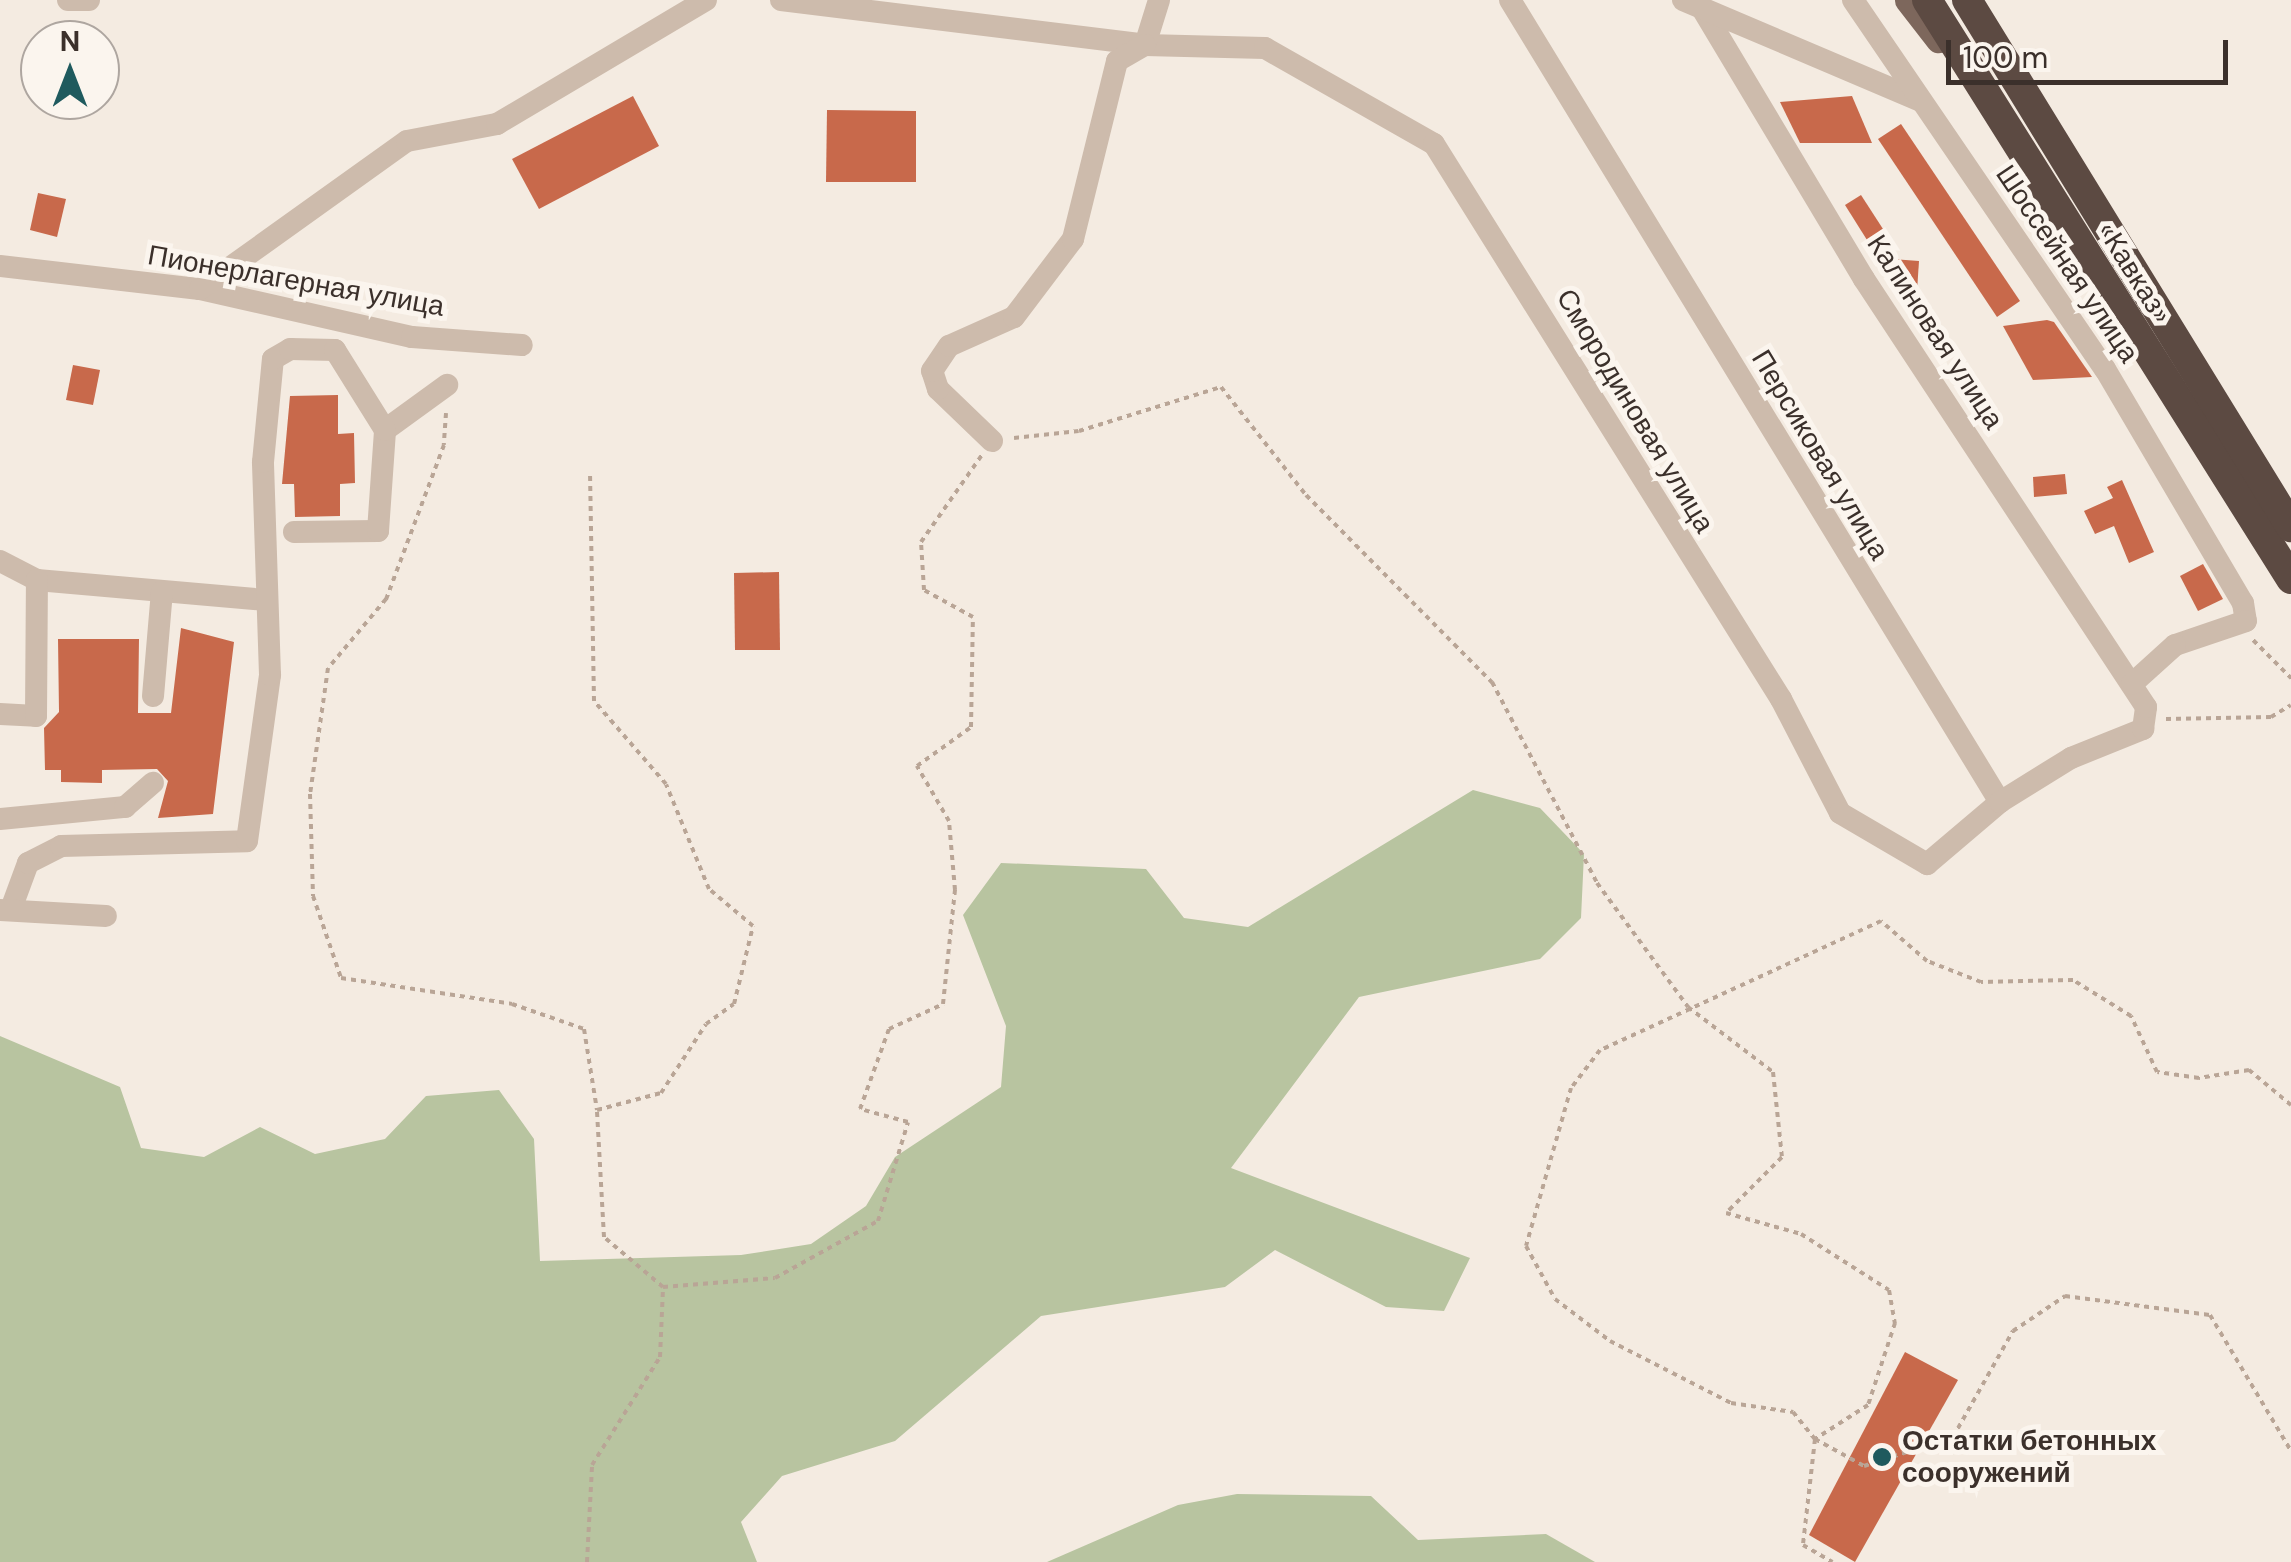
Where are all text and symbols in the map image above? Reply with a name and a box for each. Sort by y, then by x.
north arrow [20,20,120,120]
scale bar [1951,20,2234,82]
text: N [60,23,80,60]
text: 100 m [1963,38,2048,77]
street label: Шоссейная улица [1988,159,2146,369]
street label: «Кавказ» [2090,216,2178,330]
street label: Калиновая улица [1860,229,2010,435]
street label: Пионерлагерная улица [145,238,447,324]
street label: Смородиновая улица [1549,283,1721,539]
street label: Персиковая улица [1744,344,1896,566]
place label: Остатки бетонных сооружений [1902,1424,2156,1490]
marker: Остатки бетонных сооружений [1871,1446,1893,1468]

